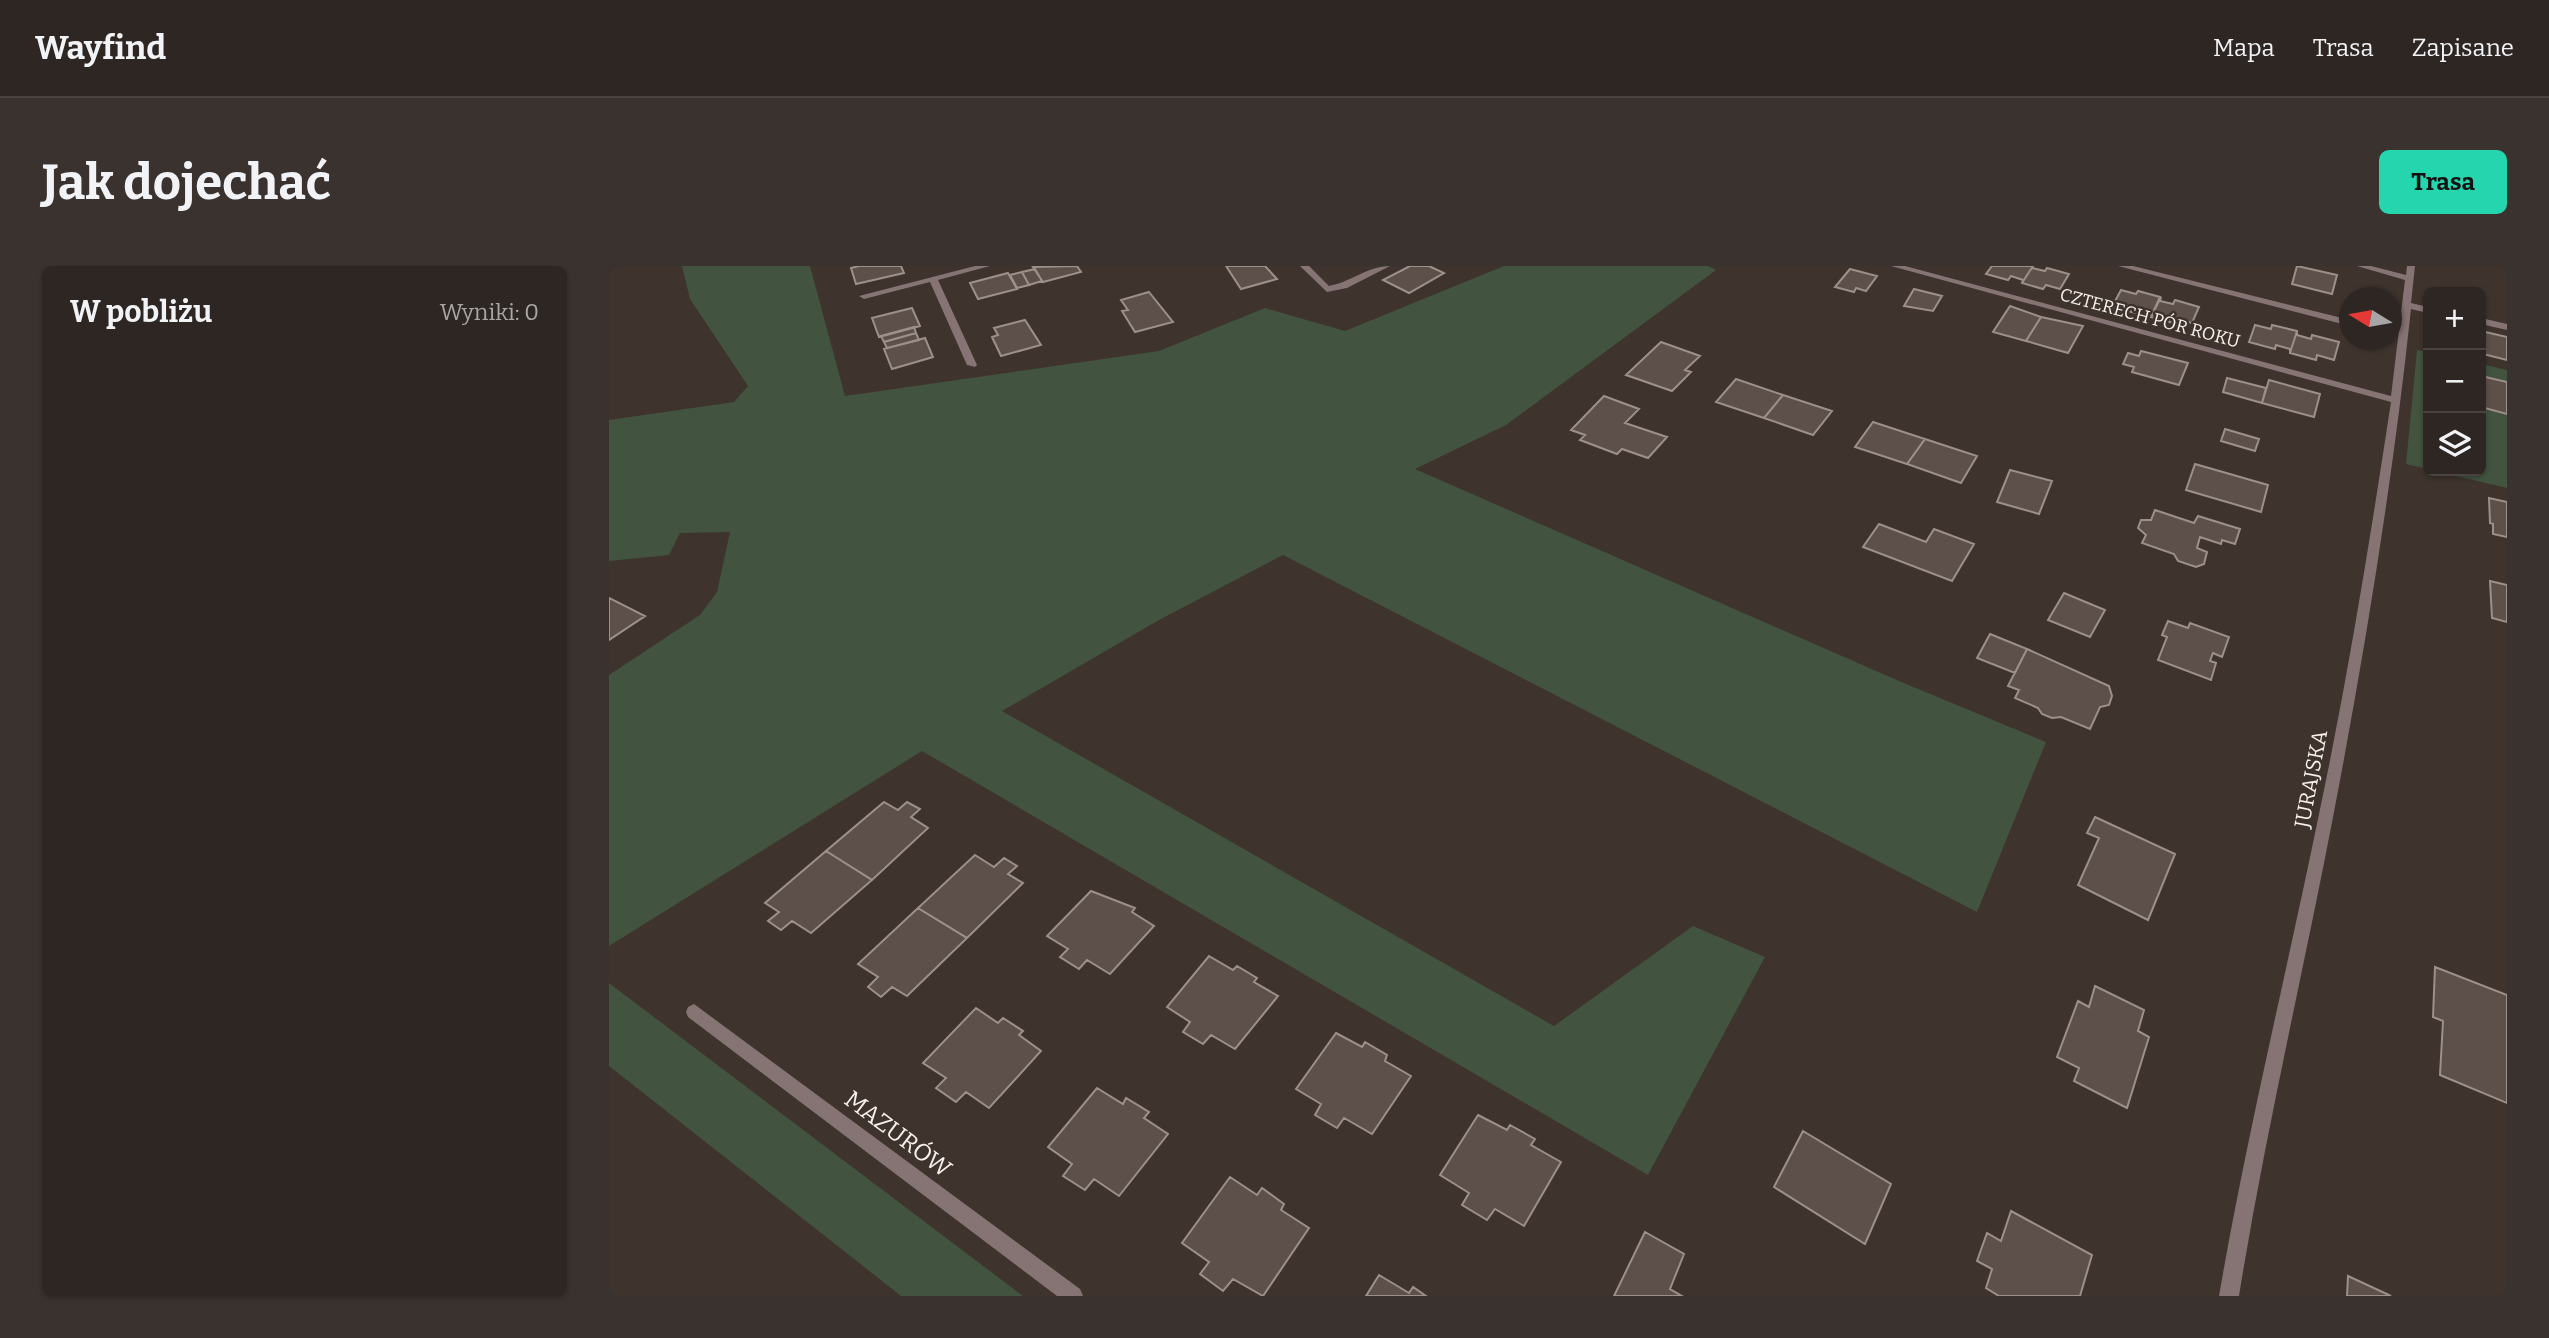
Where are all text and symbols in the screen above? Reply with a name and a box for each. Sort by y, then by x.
text: Wayfind [35,28,166,68]
text: Mapa [2213,34,2275,62]
text: Trasa [2313,34,2374,62]
text: Zapisane [2412,34,2514,62]
button: Trasa [2379,150,2507,214]
text: Jak dojechać [42,153,331,212]
street label: CZTERECH PÓR ROKU [2058,282,2243,353]
north arrow [2339,287,2402,350]
map controls [2423,287,2486,476]
button: + [2423,287,2486,350]
text: W pobliżu [70,294,212,330]
text: Wyniki: 0 [440,298,539,326]
button: − [2423,350,2486,413]
button: layers [2423,413,2486,476]
street label: JURAJSKA [2289,728,2333,831]
street label: MAZURÓW [839,1084,958,1183]

